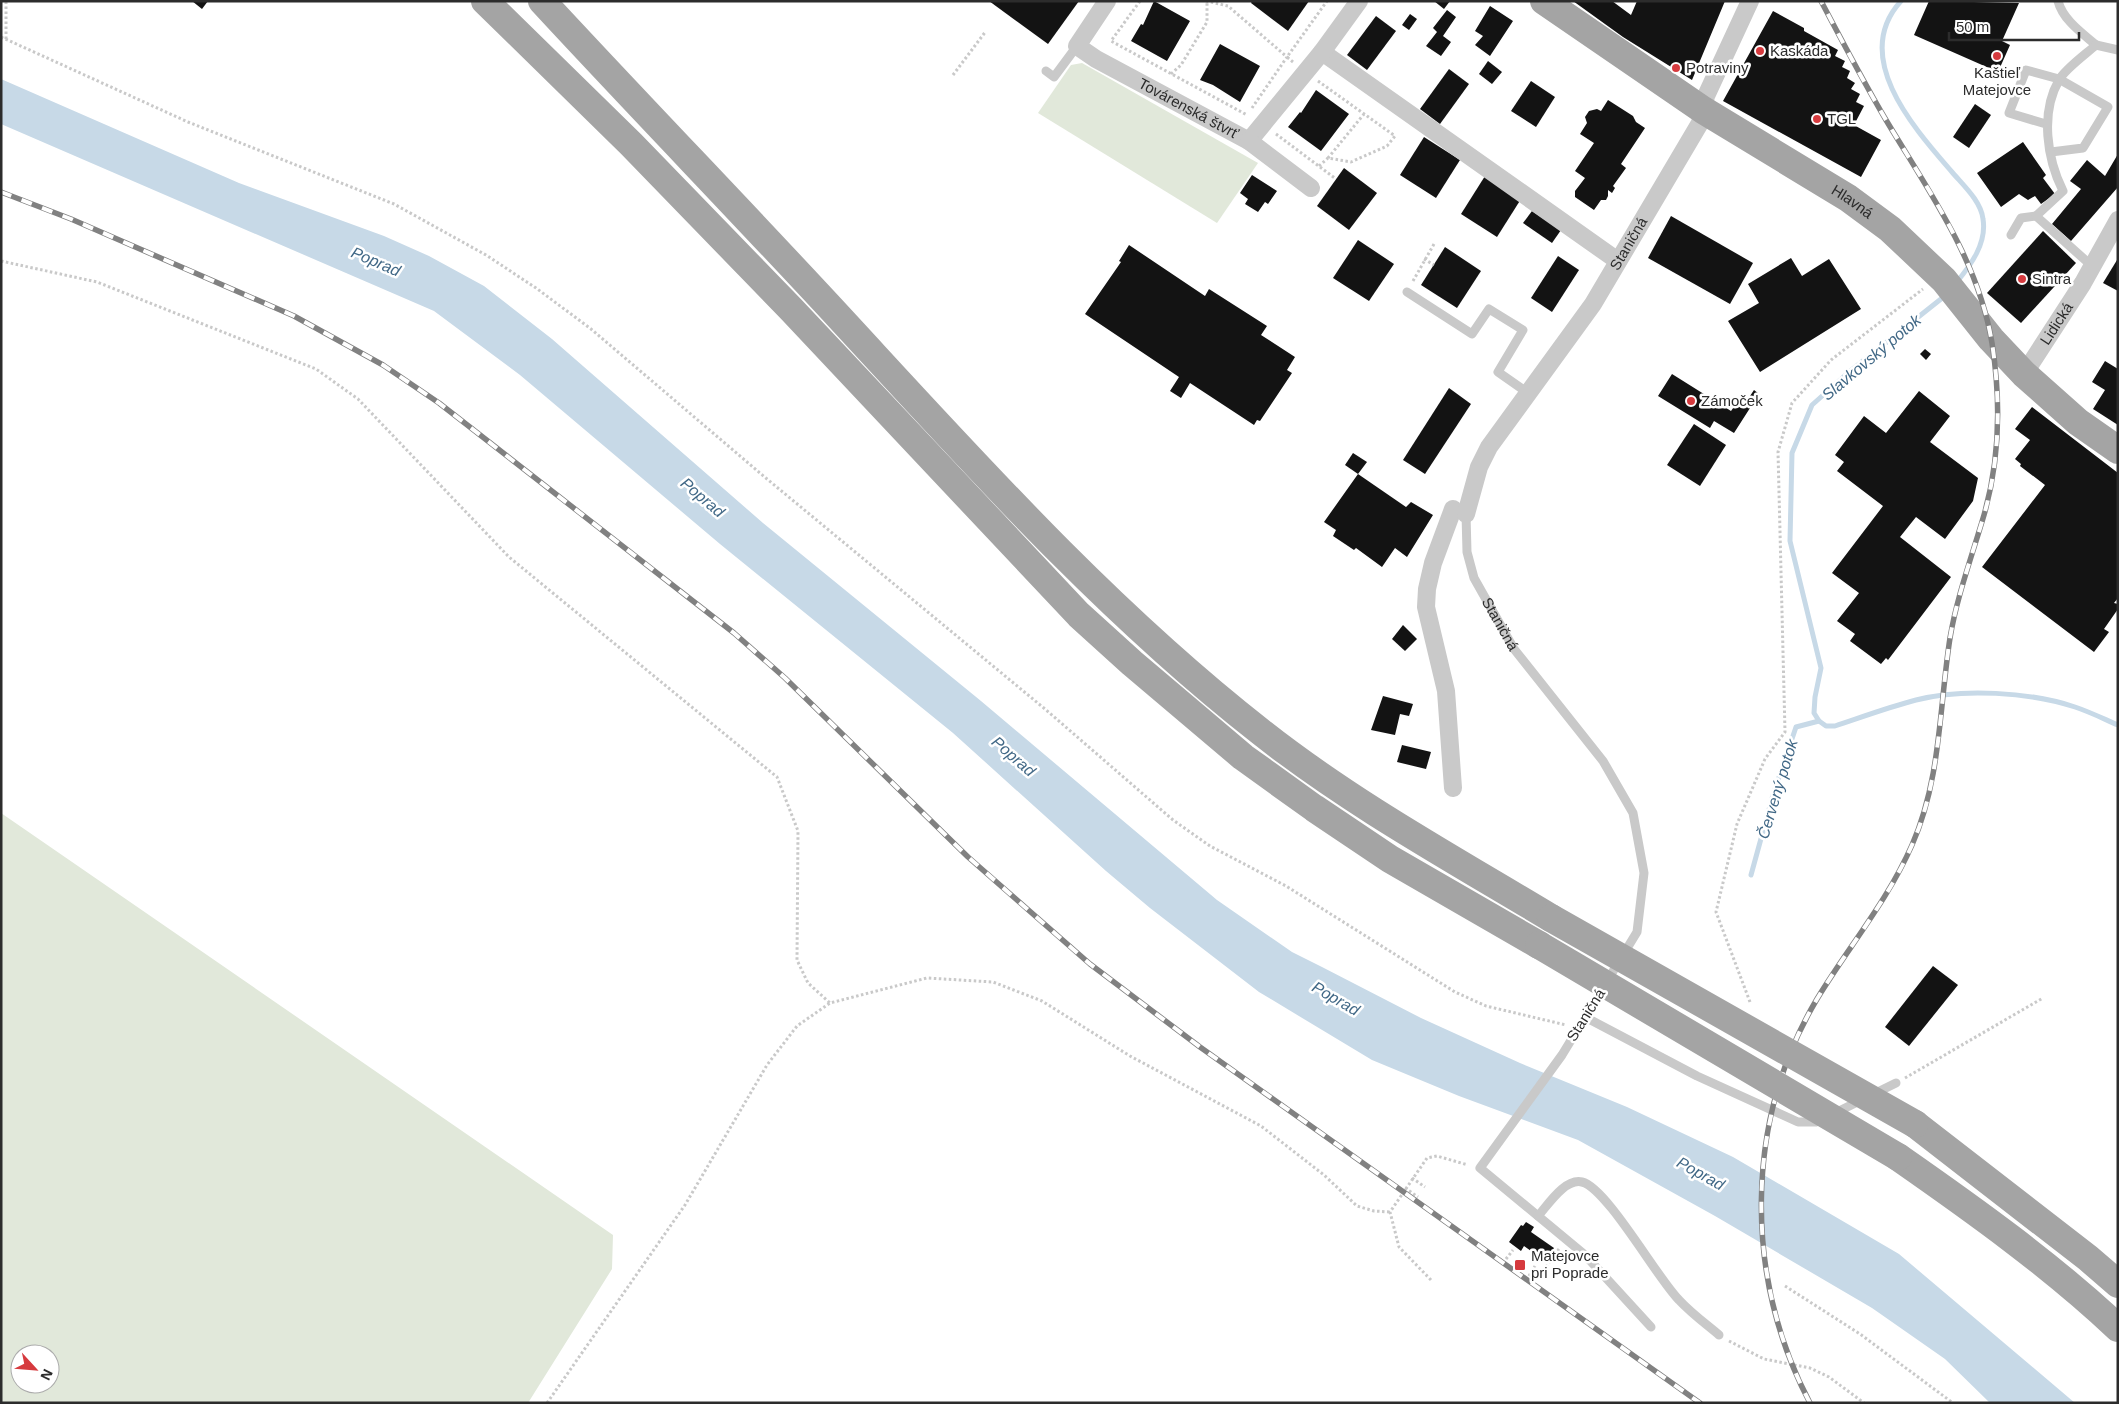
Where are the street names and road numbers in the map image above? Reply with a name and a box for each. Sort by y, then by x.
street label: Továrenská štvrť [1136,74,1242,142]
street label: Hlavná [1829,181,1877,222]
street label: Staničná [1606,213,1651,273]
street label: Lidická [2036,299,2076,348]
street label: Staničná [1479,594,1523,654]
street label: Staničná [1563,985,1609,1044]

